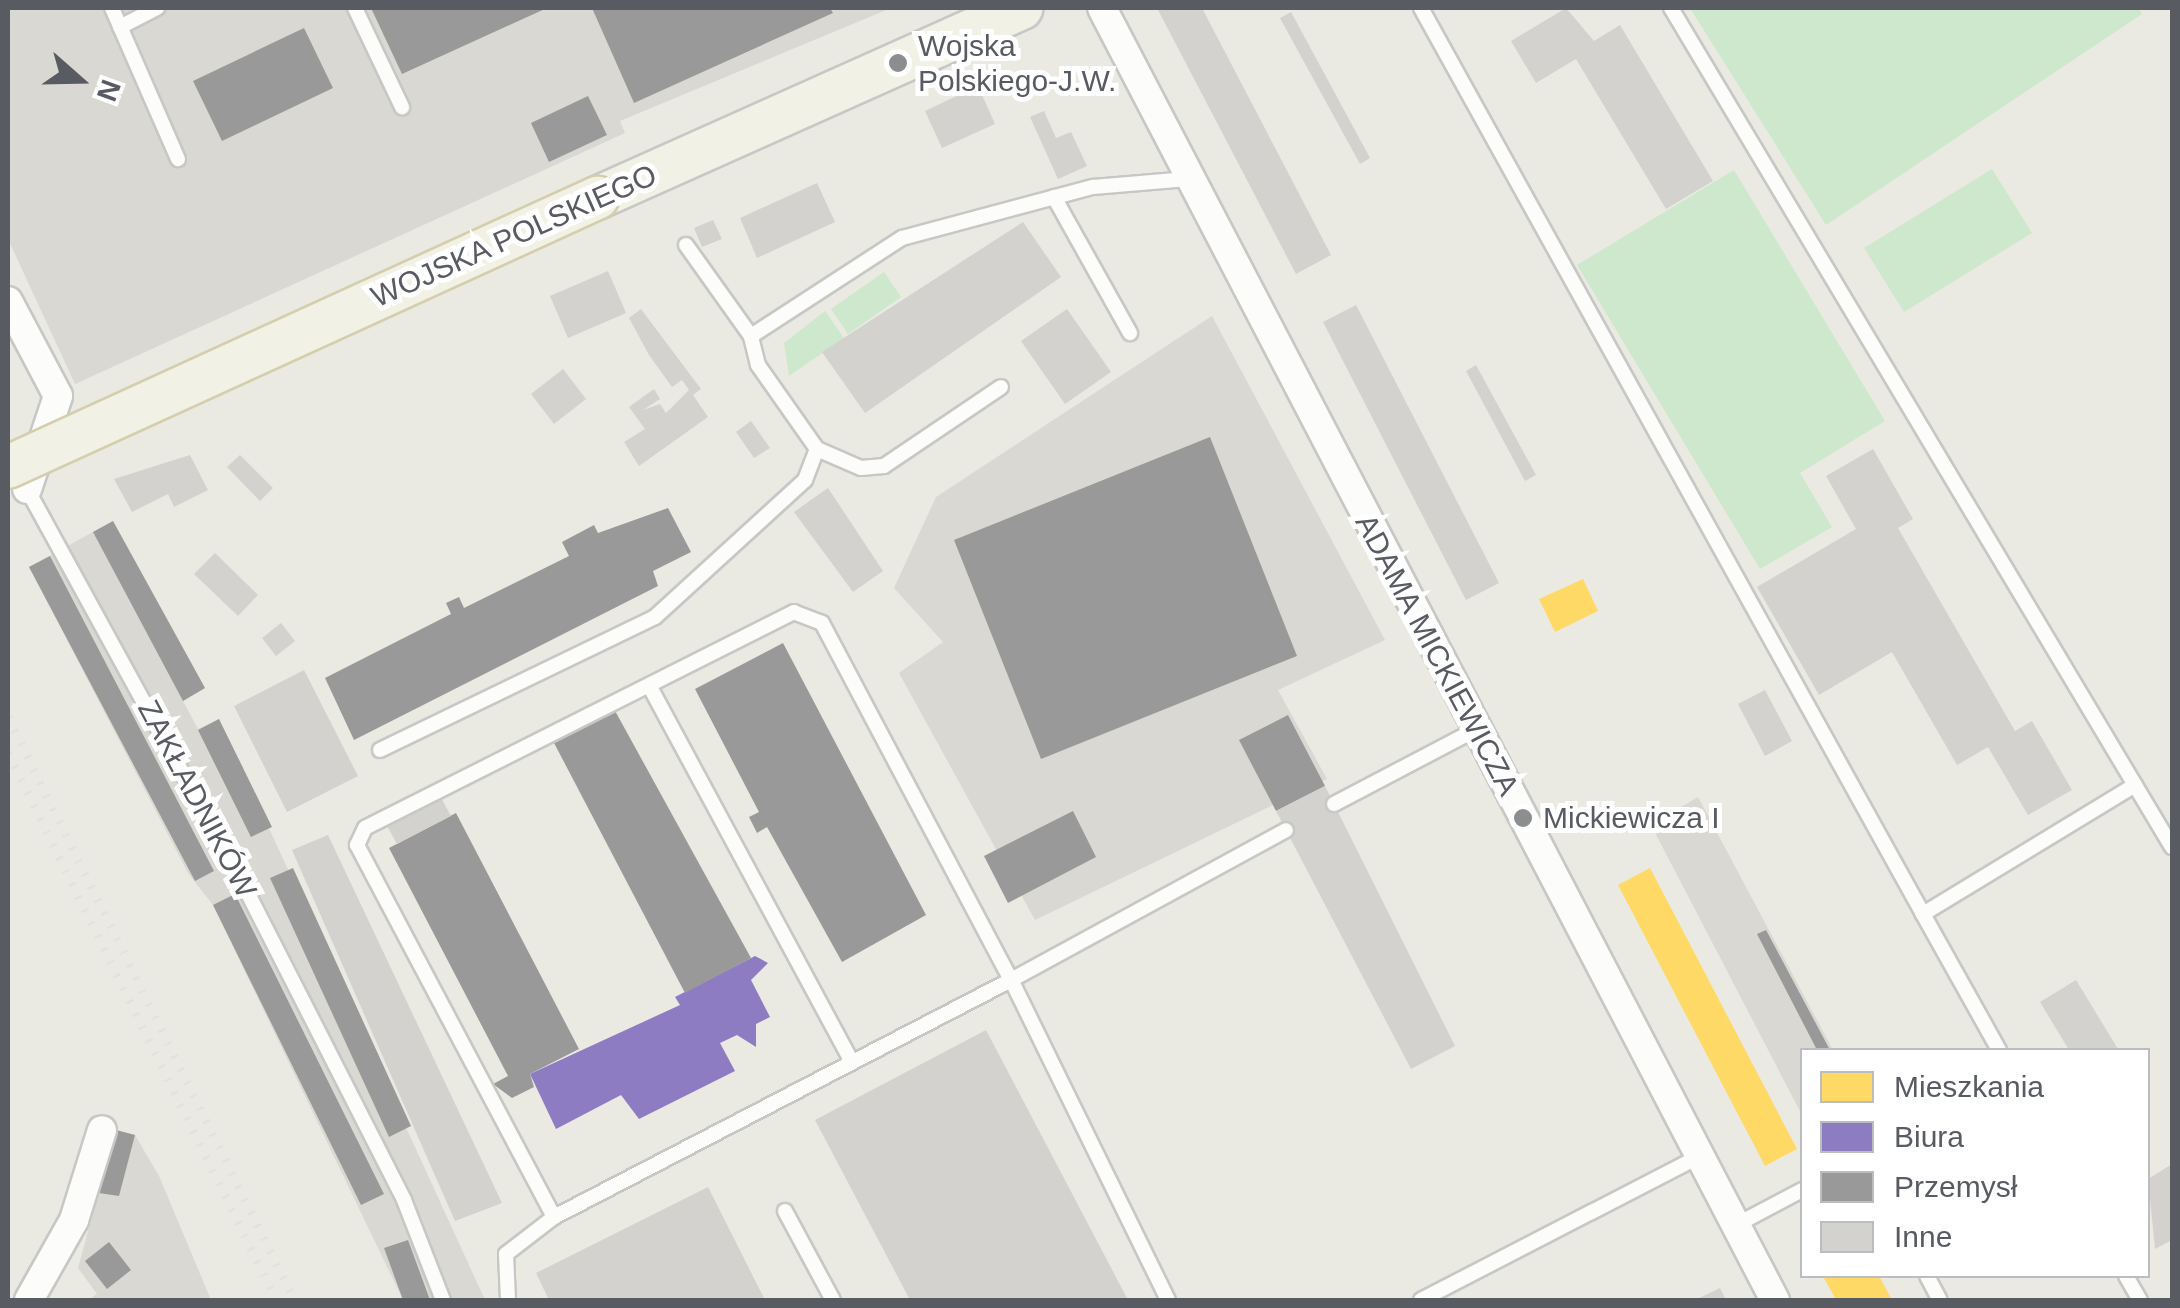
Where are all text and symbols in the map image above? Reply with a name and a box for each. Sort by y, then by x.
place label: Wojska Polskiego-J.W. [918,28,1116,98]
north arrow [30,30,130,130]
marker: Wojska Polskiego-J.W. [887,52,909,74]
text: N [91,76,127,105]
street label: WOJSKA POLSKIEGO [365,156,663,316]
street label: ADAMA MICKIEWICZA [1347,507,1527,803]
street label: ZAKŁADNIKÓW [130,694,264,904]
place label: Mickiewicza I [1543,800,1720,836]
marker: Mickiewicza I [1512,807,1534,829]
legend [1800,1048,2150,1278]
text: Mieszkania [1894,1070,2044,1103]
text: Biura [1894,1120,1964,1153]
text: Przemysł [1894,1170,2017,1203]
text: Inne [1894,1220,1952,1253]

